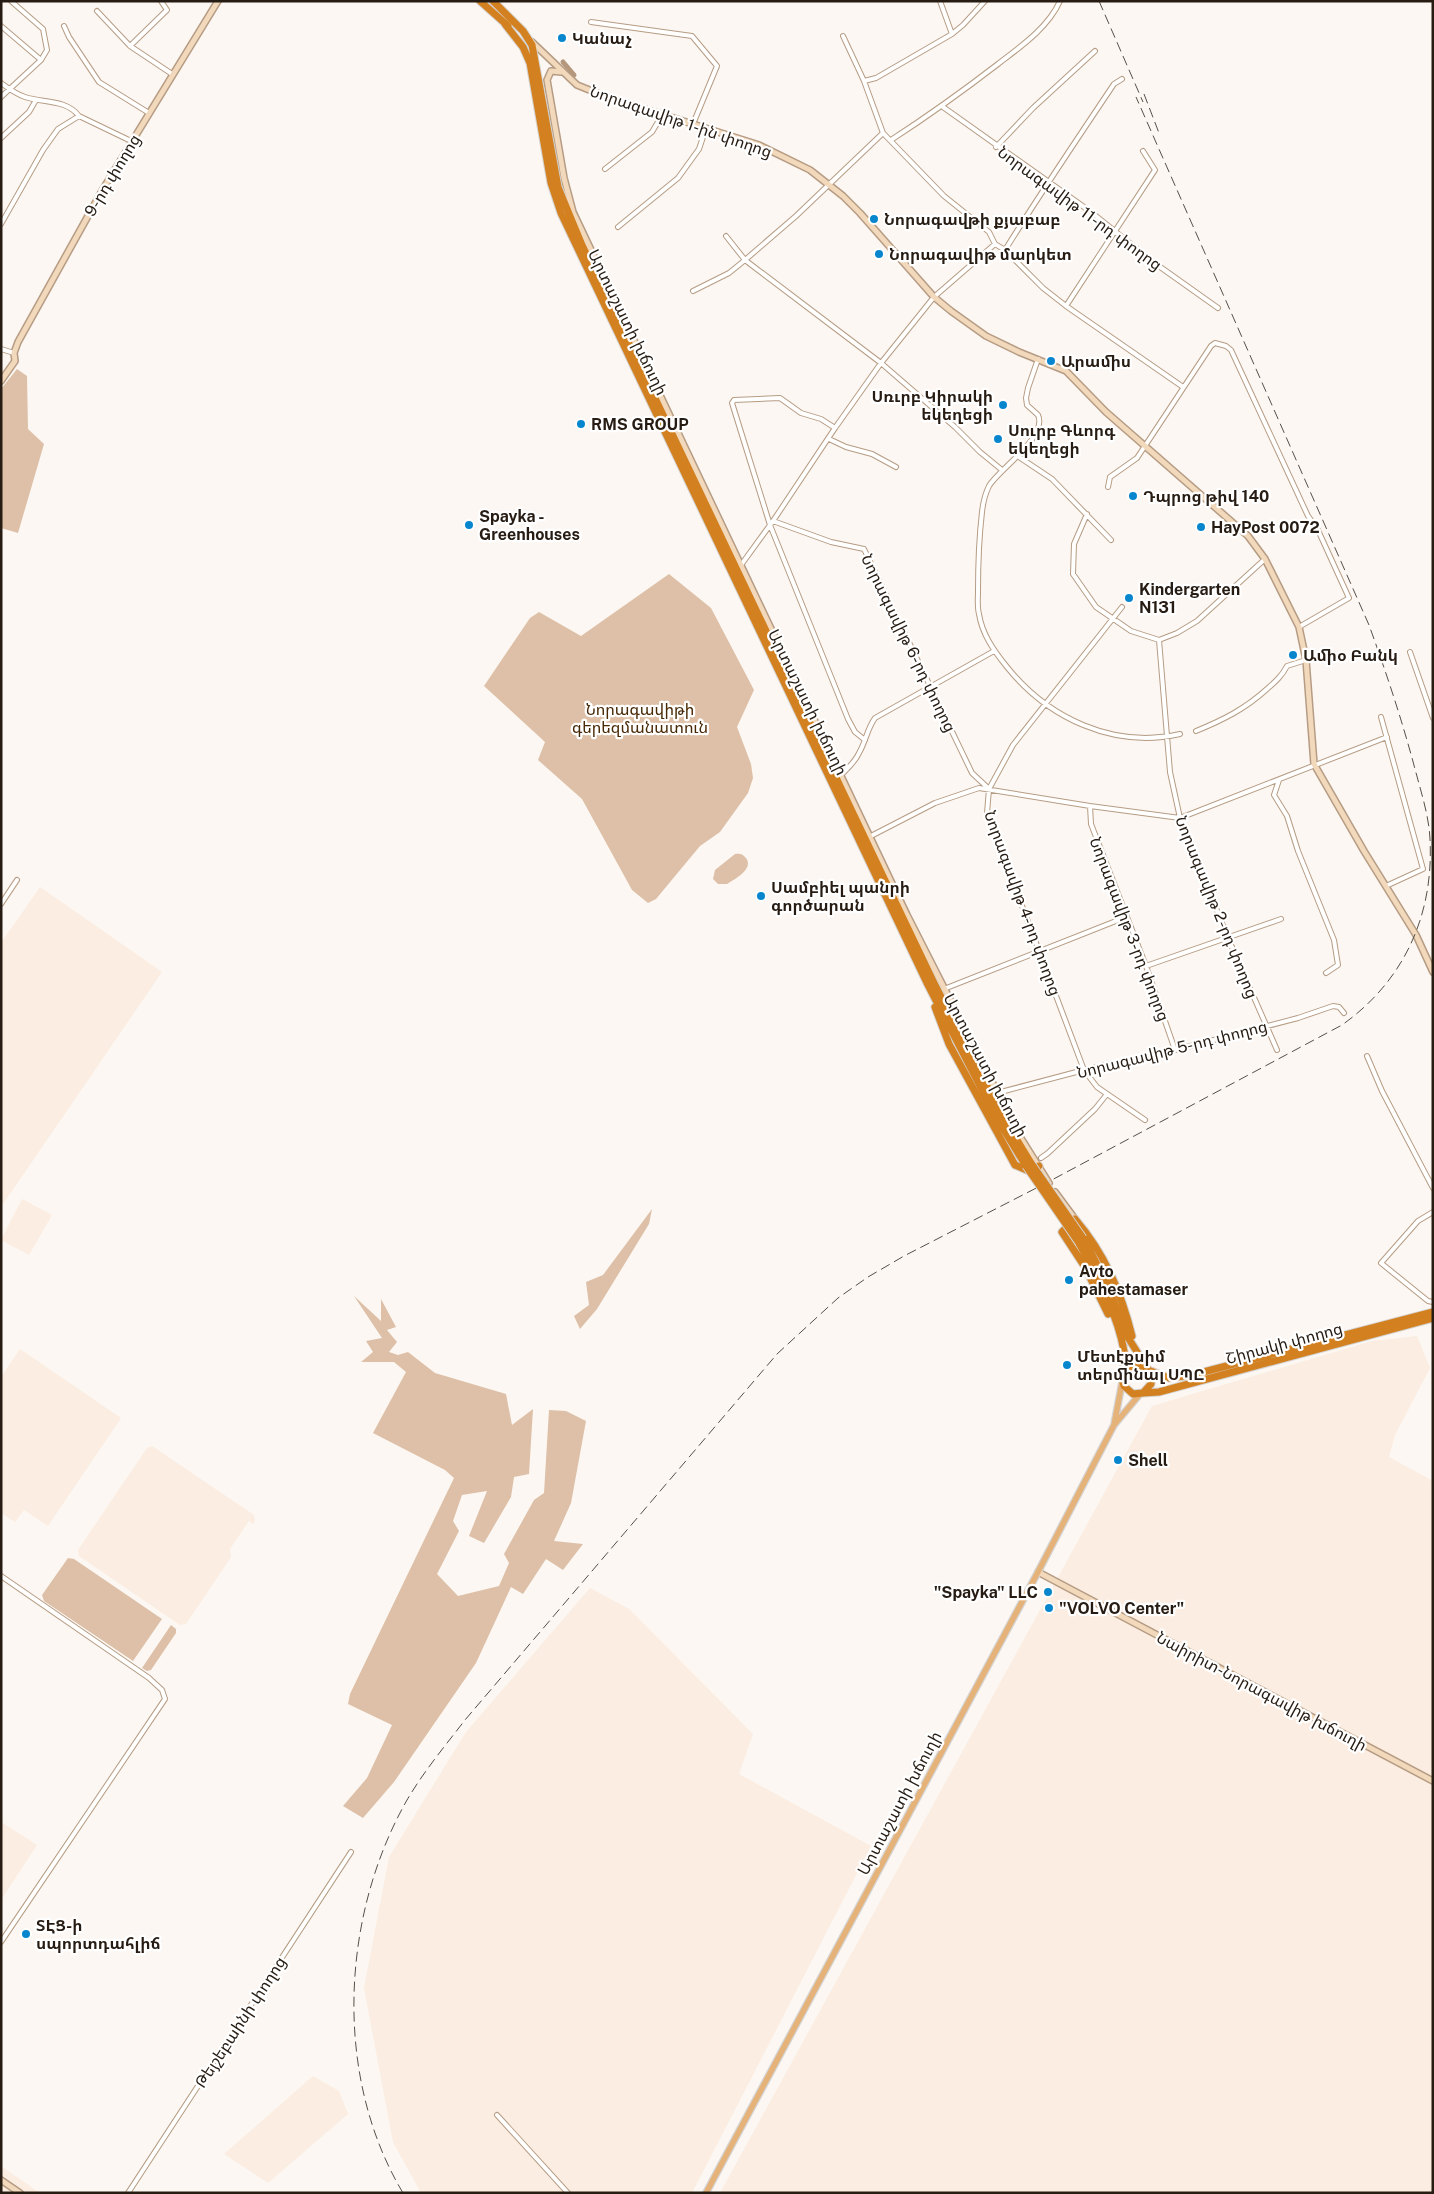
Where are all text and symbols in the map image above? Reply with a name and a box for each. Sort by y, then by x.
place label: Կանաչ [572,29,632,48]
marker: Կանաչ [556,32,568,44]
street label: Նորագավիթ 1-ին փողոց [587,81,774,162]
street label: 9-րդ փողոց [80,131,144,220]
street label: Նորագավիթ 11-րդ փողոց [994,142,1166,274]
place label: Նորագավթի քյաբաբ [884,210,1061,229]
marker: Նորագավթի քյաբաբ [868,213,880,225]
place label: Նորագավիթ մարկետ [889,245,1072,264]
street label: Արտաշատի խճուղի [584,246,671,398]
marker: Նորագավիթ մարկետ [873,248,885,260]
place label: Արամիս [1061,352,1131,371]
marker: Արամիս [1045,355,1057,367]
place label: Սռւրբ Կիրակի եկեղեցի [872,387,993,424]
marker: Սռւրբ Կիրակի եկեղեցի [997,399,1009,411]
place label: RMS GROUP [591,415,689,434]
marker: RMS GROUP [575,418,587,430]
place label: Սուրբ Գևորգ եկեղեցի [1008,421,1116,458]
marker: Սուրբ Գևորգ եկեղեցի [992,433,1004,445]
place label: Դպրոց թիվ 140 [1143,487,1269,506]
marker: Դպրոց թիվ 140 [1127,490,1139,502]
place label: Spayka - Greenhouses [479,507,580,544]
place label: HayPost 0072 [1211,518,1320,537]
marker: Spayka - Greenhouses [463,519,475,531]
marker: HayPost 0072 [1195,521,1207,533]
street label: Նորագավիթ 6-րդ փողոց [857,551,960,735]
place label: Kindergarten N131 [1139,580,1240,617]
marker: Kindergarten N131 [1123,592,1135,604]
street label: Արտաշատի խճուղի [764,626,851,778]
place label: Ամիօ Բանկ [1303,646,1398,665]
marker: Ամիօ Բանկ [1287,649,1299,661]
park label: Նորագավիթի գերեզմանատուն [572,700,708,737]
street label: Նորագավիթ 4-րդ փողոց [980,808,1065,998]
street label: Նորագավիթ 2-րդ փողոց [1171,813,1262,1001]
street label: Նորագավիթ 3-րդ փողոց [1086,835,1173,1024]
place label: Սամբիել պանրի գործարան [771,878,910,915]
marker: Սամբիել պանրի գործարան [755,890,767,902]
street label: Արտաշատի խճուղի [940,990,1032,1140]
street label: Նորագավիթ 5-րդ փողոց [1075,1017,1269,1082]
place label: Avto pahestamaser [1079,1262,1188,1299]
marker: Avto pahestamaser [1063,1274,1075,1286]
street label: Շիրակի փողոց [1224,1319,1345,1368]
place label: Մետէքսիմ տերմինալ ՍՊԸ [1077,1347,1205,1384]
marker: Մետէքսիմ տերմինալ ՍՊԸ [1061,1359,1073,1371]
place label: Shell [1128,1451,1168,1470]
marker: Shell [1112,1454,1124,1466]
place label: "Spayka" LLC [934,1583,1038,1602]
marker: "Spayka" LLC [1042,1586,1054,1598]
place label: "VOLVO Center" [1059,1599,1184,1618]
marker: "VOLVO Center" [1043,1602,1055,1614]
street label: Նաիրիտ-Նորագավիթ խճուղի [1153,1628,1370,1755]
street label: Արտաշատի խճուղի [853,1728,945,1878]
place label: ՏԷՑ-ի սպորտդահլիճ [36,1916,160,1953]
marker: ՏԷՑ-ի սպորտդահլիճ [20,1928,32,1940]
street label: Թեյշեբաինի փողոց [191,1953,290,2091]

